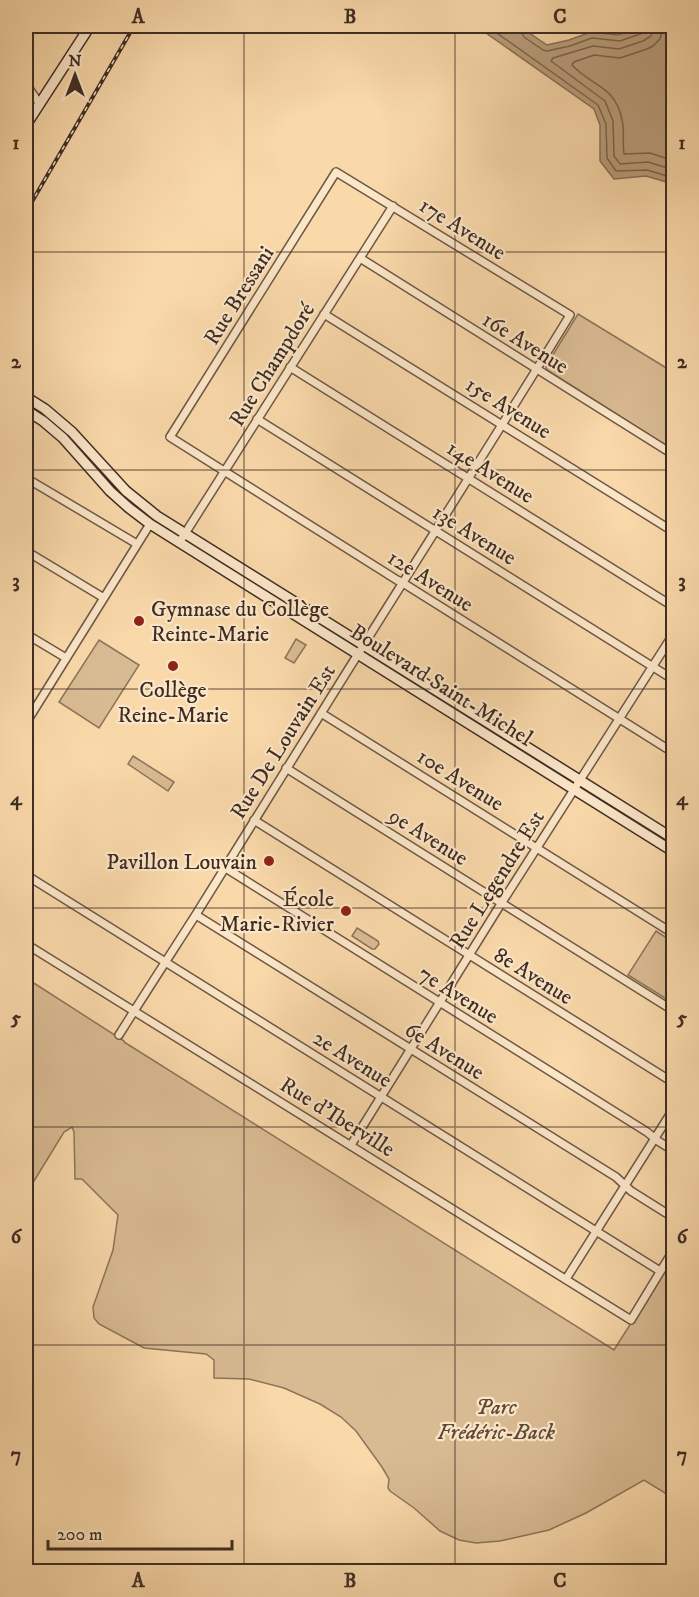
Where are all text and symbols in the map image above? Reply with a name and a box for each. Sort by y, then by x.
text: A [131,5,146,30]
text: B [344,5,356,30]
text: C [553,5,567,30]
north arrow [45,45,105,105]
text: N [68,51,82,71]
text: 1 [12,131,20,156]
text: 1 [678,131,686,156]
street label: 17e Avenue [414,192,510,266]
street label: Rue Bressani [198,241,280,350]
street label: Rue Champdoré [223,298,321,432]
street label: 16e Avenue [477,306,573,380]
text: 2 [11,350,22,375]
text: 2 [677,350,688,375]
street label: 15e Avenue [460,371,556,445]
street label: 14e Avenue [441,435,539,510]
street label: 13e Avenue [427,499,521,572]
street label: 12e Avenue [382,544,478,618]
text: 3 [12,569,20,594]
text: 3 [678,569,686,594]
place label: Gymnase du Collège Reinte-Marie [151,596,329,648]
marker: Gymnase du Collège Reinte-Marie [132,614,146,628]
street label: Boulevard Saint-Michel [345,618,538,753]
marker: Collège Reine-Marie [166,659,180,673]
street label: Rue De Louvain Est [225,659,342,824]
place label: Collège Reine-Marie [117,677,229,729]
street label: 10e Avenue [412,743,509,817]
text: 4 [10,787,23,812]
text: 4 [676,787,689,812]
street label: 9e Avenue [383,802,473,872]
street label: Rue Legendre Est [444,806,551,954]
place label: Pavillon Louvain [106,849,257,876]
marker: Pavillon Louvain [262,854,276,868]
place label: École Marie-Rivier [220,886,335,938]
marker: École Marie-Rivier [339,904,353,918]
street label: 8e Avenue [489,941,578,1011]
street label: 7e Avenue [413,960,503,1030]
text: 5 [10,1006,21,1031]
text: 5 [676,1006,687,1031]
street label: 6e Avenue [399,1016,489,1086]
street label: 2e Avenue [308,1024,397,1094]
street label: Rue d'Iberville [275,1071,400,1163]
text: 6 [11,1225,23,1250]
text: 6 [677,1225,689,1250]
park label: Parc Frédéric-Back [437,1394,556,1446]
text: 7 [11,1443,21,1468]
text: 7 [677,1443,687,1468]
scale bar [48,1513,232,1551]
text: 200 m [57,1524,103,1546]
text: A [131,1569,146,1594]
text: B [344,1569,356,1594]
text: C [553,1569,567,1594]

